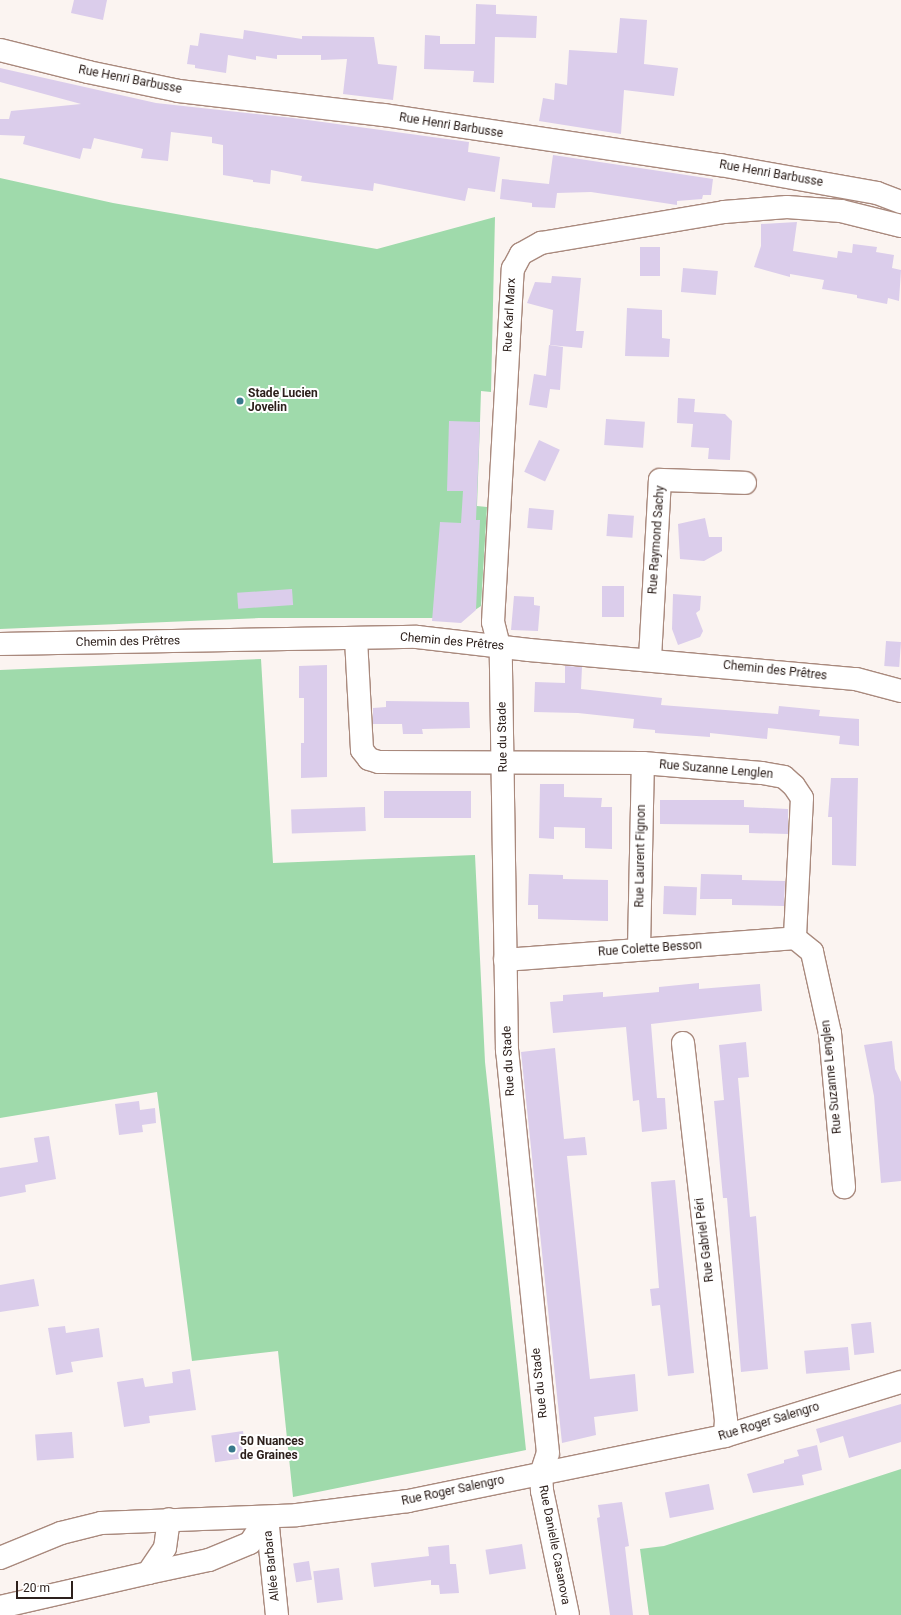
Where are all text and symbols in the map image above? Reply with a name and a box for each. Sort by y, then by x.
street label: Rue Henri Barbusse [77,63,183,97]
street label: Rue Henri Barbusse [398,111,504,141]
street label: Rue Henri Barbusse [718,158,824,190]
street label: Rue Karl Marx [501,277,519,353]
place label: Stade Lucien Jovelin [248,387,318,415]
marker: Stade Lucien Jovelin [235,396,245,406]
street label: Rue Raymond Sachy [646,485,668,595]
street label: Chemin des Prêtres [399,630,505,654]
street label: Chemin des Prêtres [76,634,180,650]
street label: Chemin des Prêtres [722,658,828,684]
street label: Rue du Stade [495,702,511,772]
street label: Rue Suzanne Lenglen [658,758,774,782]
street label: Rue Laurent Fignon [633,804,649,908]
street label: Rue Colette Besson [598,938,702,960]
street label: Rue Suzanne Lenglen [819,1019,845,1135]
street label: Rue du Stade [500,1025,518,1097]
street label: Rue Gabriel Péri [693,1197,717,1283]
street label: Rue du Stade [529,1347,551,1419]
street label: Rue Roger Salengro [717,1400,821,1444]
place label: 50 Nuances de Graines [240,1435,304,1463]
marker: 50 Nuances de Graines [227,1444,237,1454]
street label: Rue Roger Salengro [400,1473,506,1509]
street label: Rue Danielle Casanova [535,1484,573,1606]
street label: Allée Barbara [261,1530,283,1602]
scale bar [18,1573,75,1599]
text: 20 m [23,1581,50,1595]

